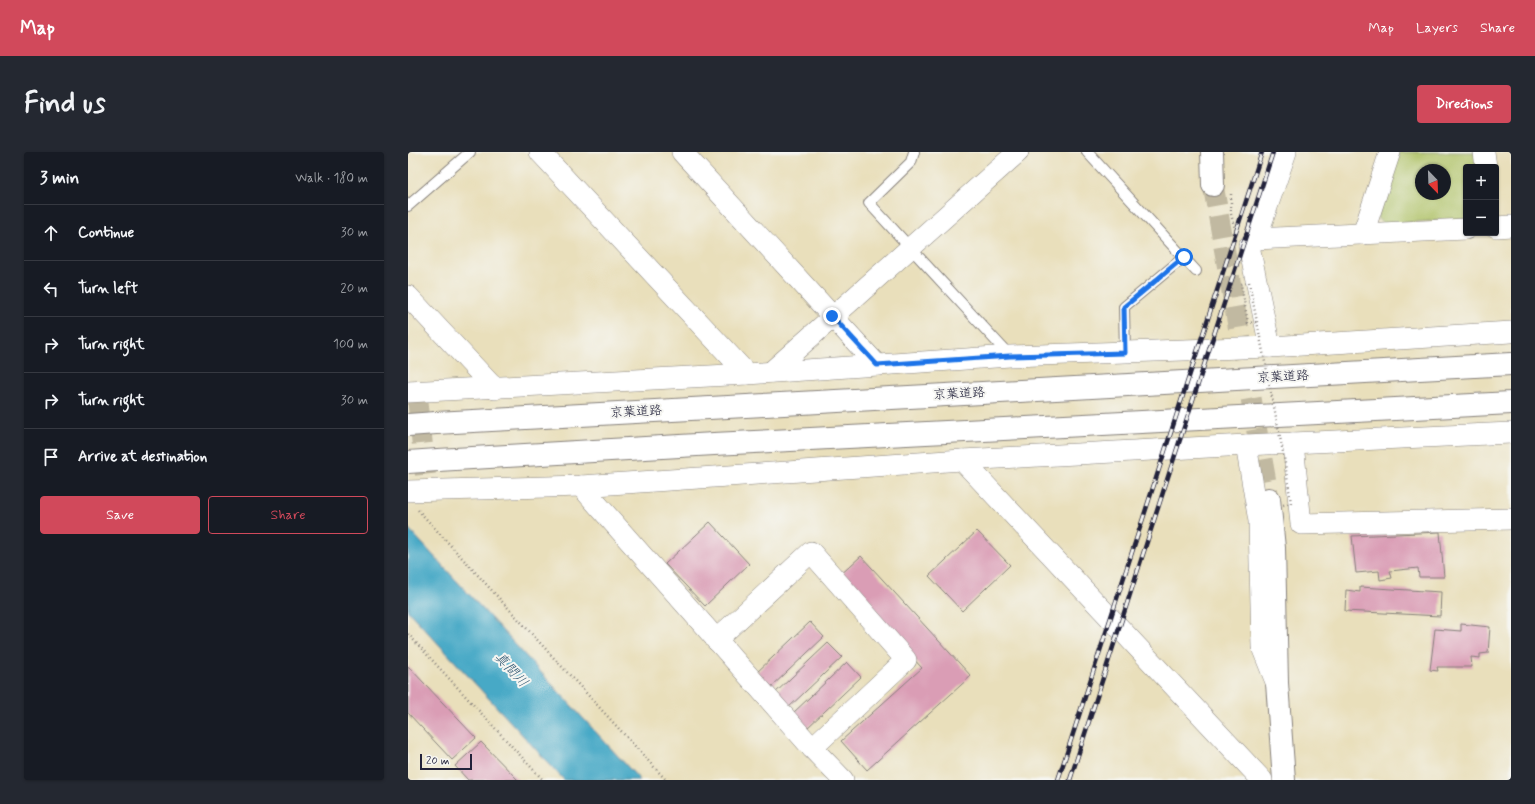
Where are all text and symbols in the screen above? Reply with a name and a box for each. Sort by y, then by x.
text: Map [20,16,55,41]
text: Map [1368,19,1394,37]
text: Layers [1416,19,1458,37]
text: Share [1480,19,1515,37]
button: Directions [1417,85,1511,123]
text: Find us [24,86,105,123]
north arrow [1415,164,1451,200]
map controls [1463,164,1499,236]
button: + [1463,164,1499,200]
text: 3 min [40,167,79,189]
text: Walk · 180 m [295,170,368,187]
button: − [1463,200,1499,236]
icon: ahead [40,222,62,244]
text: Continue [78,223,134,243]
text: 30 m [341,224,368,241]
route start [1175,248,1193,266]
icon: left [40,278,62,300]
text: Turn left [78,279,138,299]
text: 20 m [340,280,368,297]
route end [823,307,841,325]
icon: right [40,334,62,356]
text: Turn right [78,335,145,355]
text: 100 m [333,336,368,353]
street label: 京葉道路 [1257,367,1309,387]
street label: 京葉道路 [933,384,985,404]
icon: right [40,390,62,412]
text: Turn right [78,391,145,411]
text: 30 m [341,392,368,409]
street label: 京葉道路 [610,402,662,422]
icon: arrive [40,446,62,468]
text: Arrive at destination [78,447,207,467]
button: Save [40,496,200,534]
button: Share [208,496,368,534]
water label: 真間川 [490,649,532,691]
scale bar [420,752,472,771]
text: 20 m [426,754,449,768]

